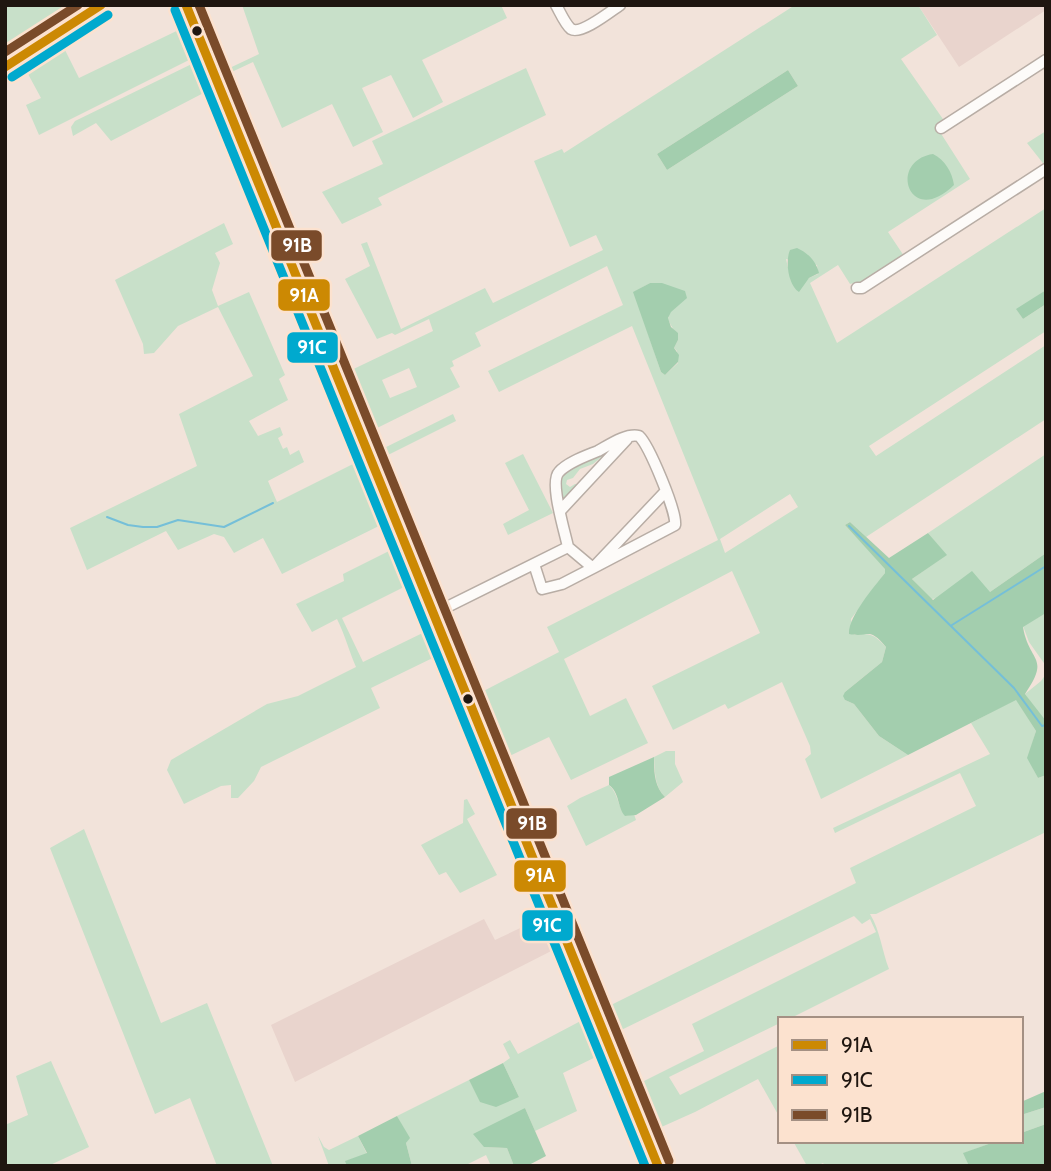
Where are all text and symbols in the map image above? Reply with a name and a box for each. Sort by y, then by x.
unlabelled marker [190,24,204,38]
line badge: 91B [270,229,323,262]
text: 91B [282,234,312,257]
line badge: 91A [277,278,331,312]
text: 91A [289,284,319,307]
line badge: 91C [286,331,339,364]
text: 91C [297,336,327,359]
unlabelled marker [461,692,475,706]
line badge: 91B [505,807,558,840]
text: 91B [517,812,547,835]
line badge: 91A [513,859,567,893]
text: 91A [525,864,555,887]
line badge: 91C [521,909,574,942]
text: 91C [532,914,562,937]
legend [778,1017,1023,1143]
text: 91A [841,1032,873,1057]
text: 91C [841,1067,873,1092]
text: 91B [841,1102,872,1127]

